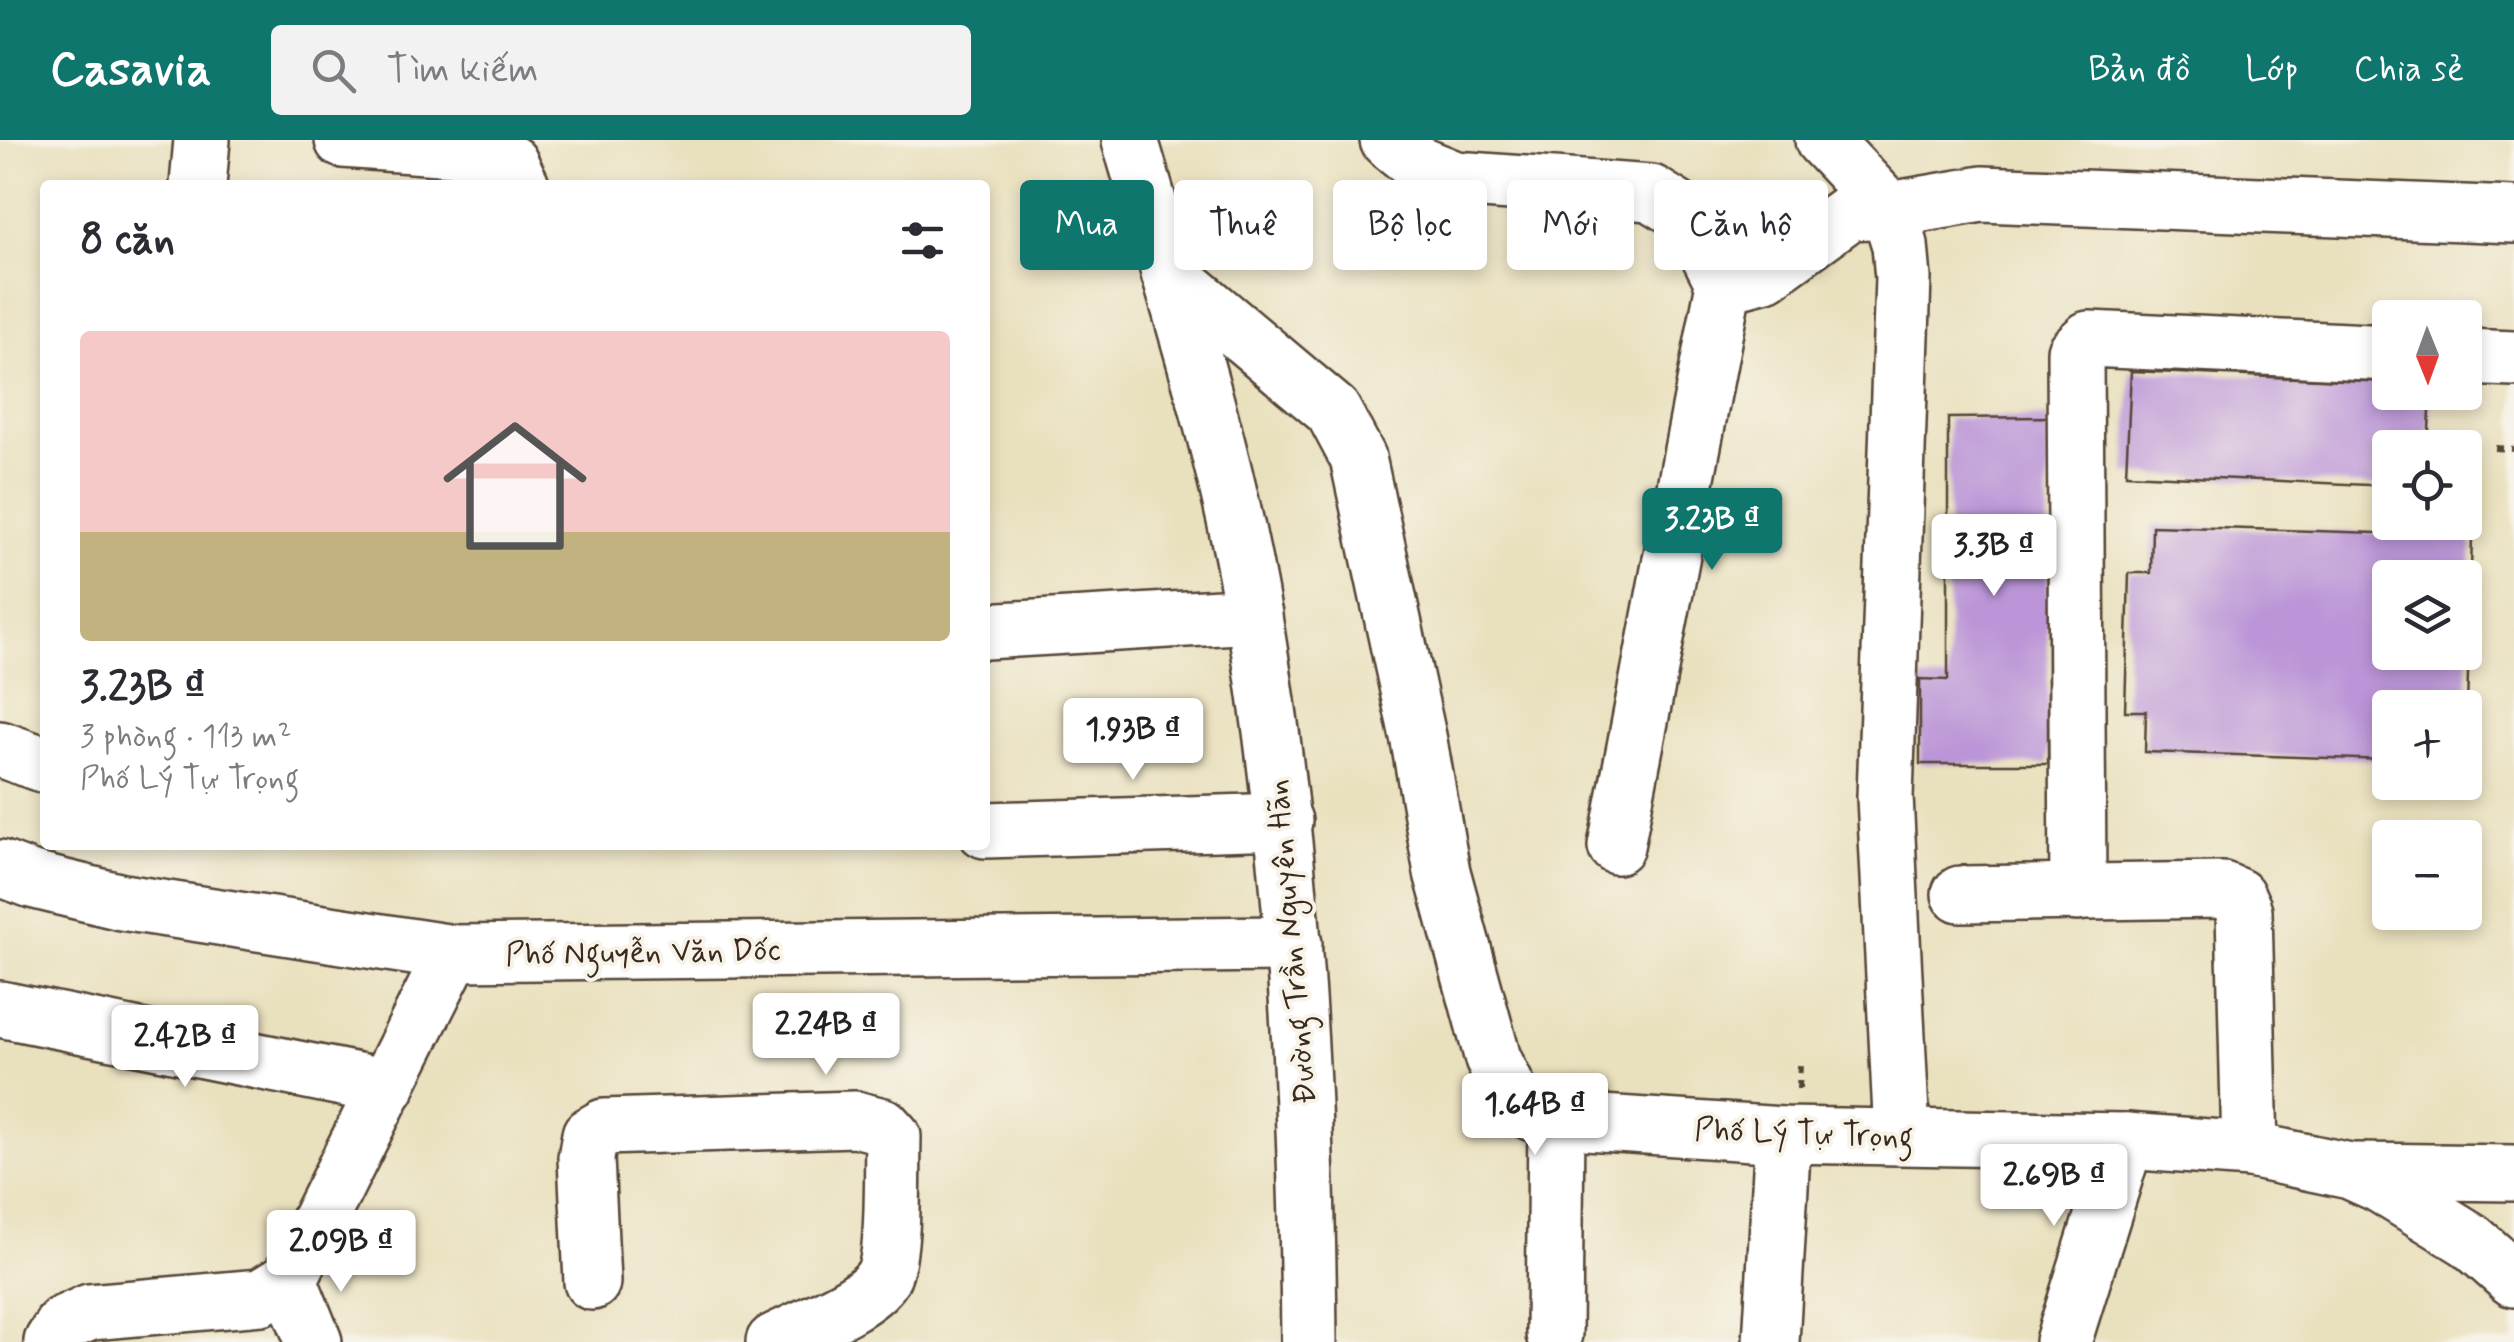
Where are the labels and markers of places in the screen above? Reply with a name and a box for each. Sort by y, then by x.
pin: 3.23B ₫ [1620,488,1804,573]
pin: 3.3B ₫ [1913,514,2075,599]
pin: 1.93B ₫ [1041,698,1225,783]
pin: 2.24B ₫ [734,993,918,1078]
pin: 2.42B ₫ [93,1005,277,1090]
pin: 1.64B ₫ [1443,1073,1627,1158]
pin: 2.69B ₫ [1962,1144,2146,1229]
pin: 2.09B ₫ [249,1210,433,1295]

